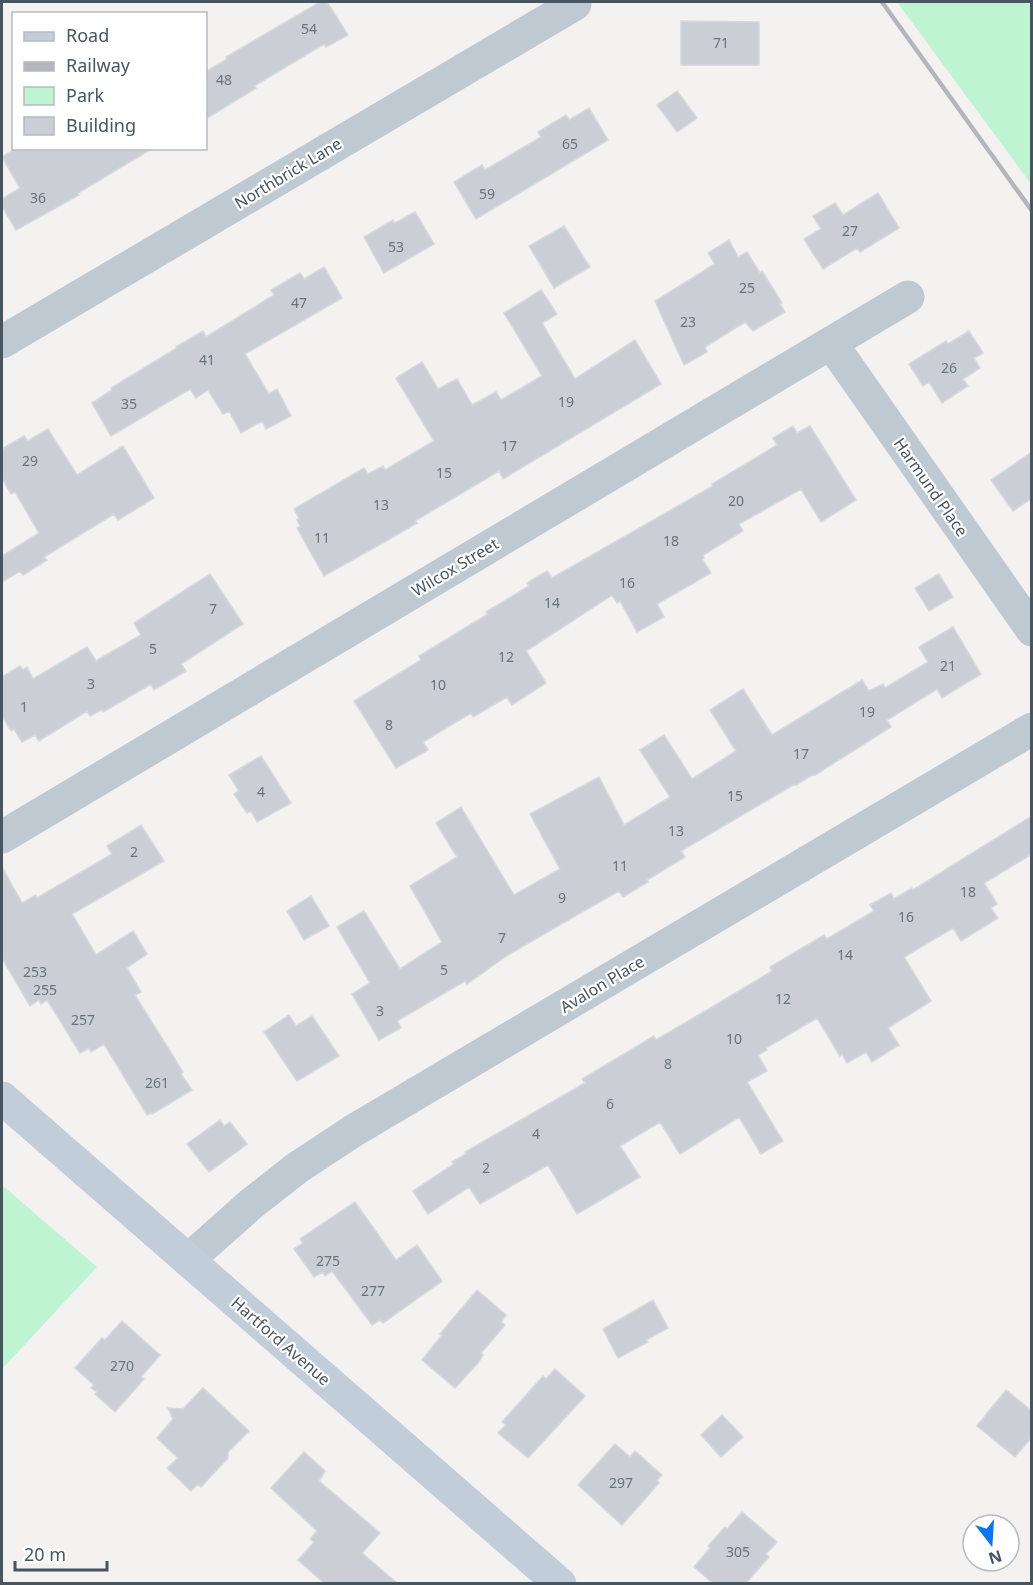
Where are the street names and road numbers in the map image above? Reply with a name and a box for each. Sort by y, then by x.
street label: Northbrick Lane [230,132,346,214]
street label: Harmund Place [889,433,973,541]
street label: Wilcox Street [408,532,503,602]
street label: Avalon Place [556,950,648,1018]
street label: Hartford Avenue [227,1292,335,1390]

